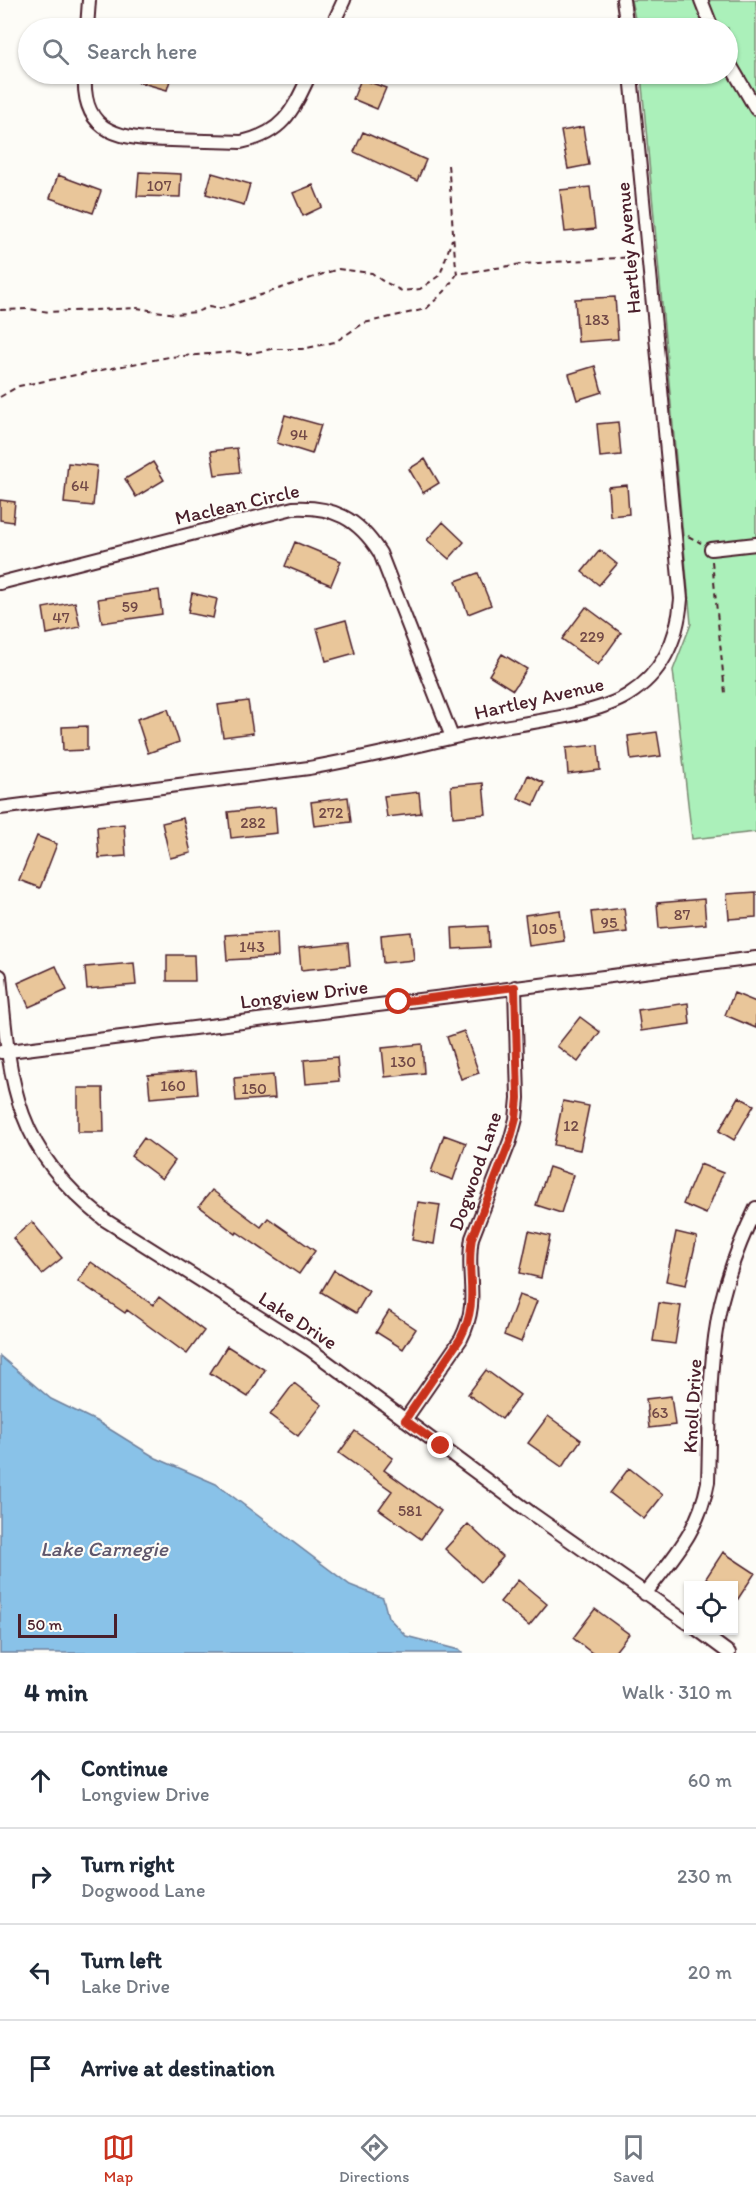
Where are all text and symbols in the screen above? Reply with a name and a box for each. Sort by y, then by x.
search box [18,18,738,84]
icon: search [39,35,72,68]
text: Search here [87,38,197,65]
house number: 107 [146,176,172,195]
street label: Hartley Avenue [610,181,646,315]
house number: 183 [585,310,610,329]
house number: 94 [290,425,308,444]
house number: 64 [71,476,89,495]
street label: Maclean Circle [172,478,302,530]
house number: 59 [122,597,138,616]
house number: 47 [52,608,70,627]
house number: 229 [579,627,605,646]
street label: Hartley Avenue [472,671,606,725]
house number: 272 [319,803,344,822]
house number: 282 [240,813,266,832]
house number: 87 [674,905,690,924]
house number: 95 [601,913,617,932]
house number: 105 [531,919,557,938]
house number: 143 [239,937,265,956]
street label: Longview Drive [239,974,369,1014]
route start [385,988,411,1014]
house number: 130 [390,1052,416,1071]
house number: 160 [160,1076,186,1095]
house number: 150 [241,1079,267,1098]
street label: Dogwood Lane [443,1108,507,1234]
house number: 12 [563,1116,580,1135]
street label: Lake Drive [254,1286,342,1354]
street label: Knoll Drive [678,1358,706,1454]
house number: 63 [651,1403,669,1422]
route end [427,1432,453,1458]
house number: 581 [398,1501,423,1520]
water label: Lake Carnegie [40,1536,169,1561]
map controls [684,1581,738,1635]
button: locate [684,1581,738,1635]
scale bar [18,1611,117,1638]
text: 50 m [27,1615,62,1634]
text: 4 min [24,1676,88,1708]
text: Walk · 310 m [622,1680,732,1704]
text: Continue [81,1755,168,1782]
icon: ahead [24,1764,57,1797]
text: 60 m [688,1768,732,1792]
text: Longview Drive [81,1782,210,1806]
text: Turn right [81,1851,175,1878]
icon: right [24,1860,57,1893]
text: 230 m [677,1864,732,1888]
text: Dogwood Lane [81,1878,205,1902]
text: Turn left [81,1947,162,1974]
icon: left [24,1956,57,1989]
text: 20 m [688,1960,732,1984]
text: Lake Drive [81,1974,170,1998]
icon: arrive [24,2052,57,2085]
text: Arrive at destination [81,2055,275,2082]
tab: Map [102,2131,135,2186]
tab: Directions [339,2131,409,2186]
tab: Saved [613,2131,654,2186]

